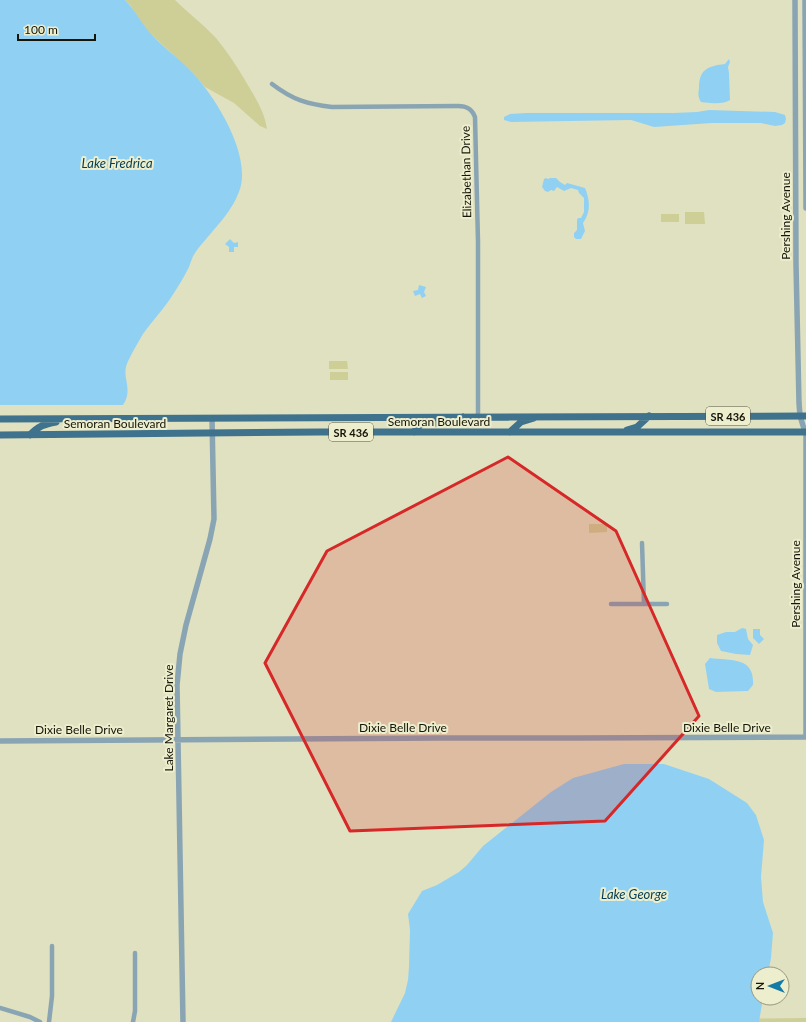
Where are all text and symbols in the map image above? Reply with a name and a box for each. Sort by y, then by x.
scale bar [18,16,95,42]
text: 100 m [24,22,58,37]
street label: Elizabethan Drive [458,126,474,218]
water label: Lake Fredrica [81,155,153,171]
street label: Pershing Avenue [778,172,793,260]
road number: SR 436 [706,407,750,425]
street label: Semoran Boulevard [388,414,490,429]
street label: Semoran Boulevard [64,416,166,431]
road number: SR 436 [329,423,373,441]
street label: Pershing Avenue [788,540,803,628]
street label: Lake Margaret Drive [161,664,176,772]
street label: Dixie Belle Drive [359,720,447,735]
street label: Dixie Belle Drive [683,720,771,735]
street label: Dixie Belle Drive [35,722,123,737]
water label: Lake George [601,886,667,902]
north arrow [750,966,790,1006]
text: N [753,982,766,990]

